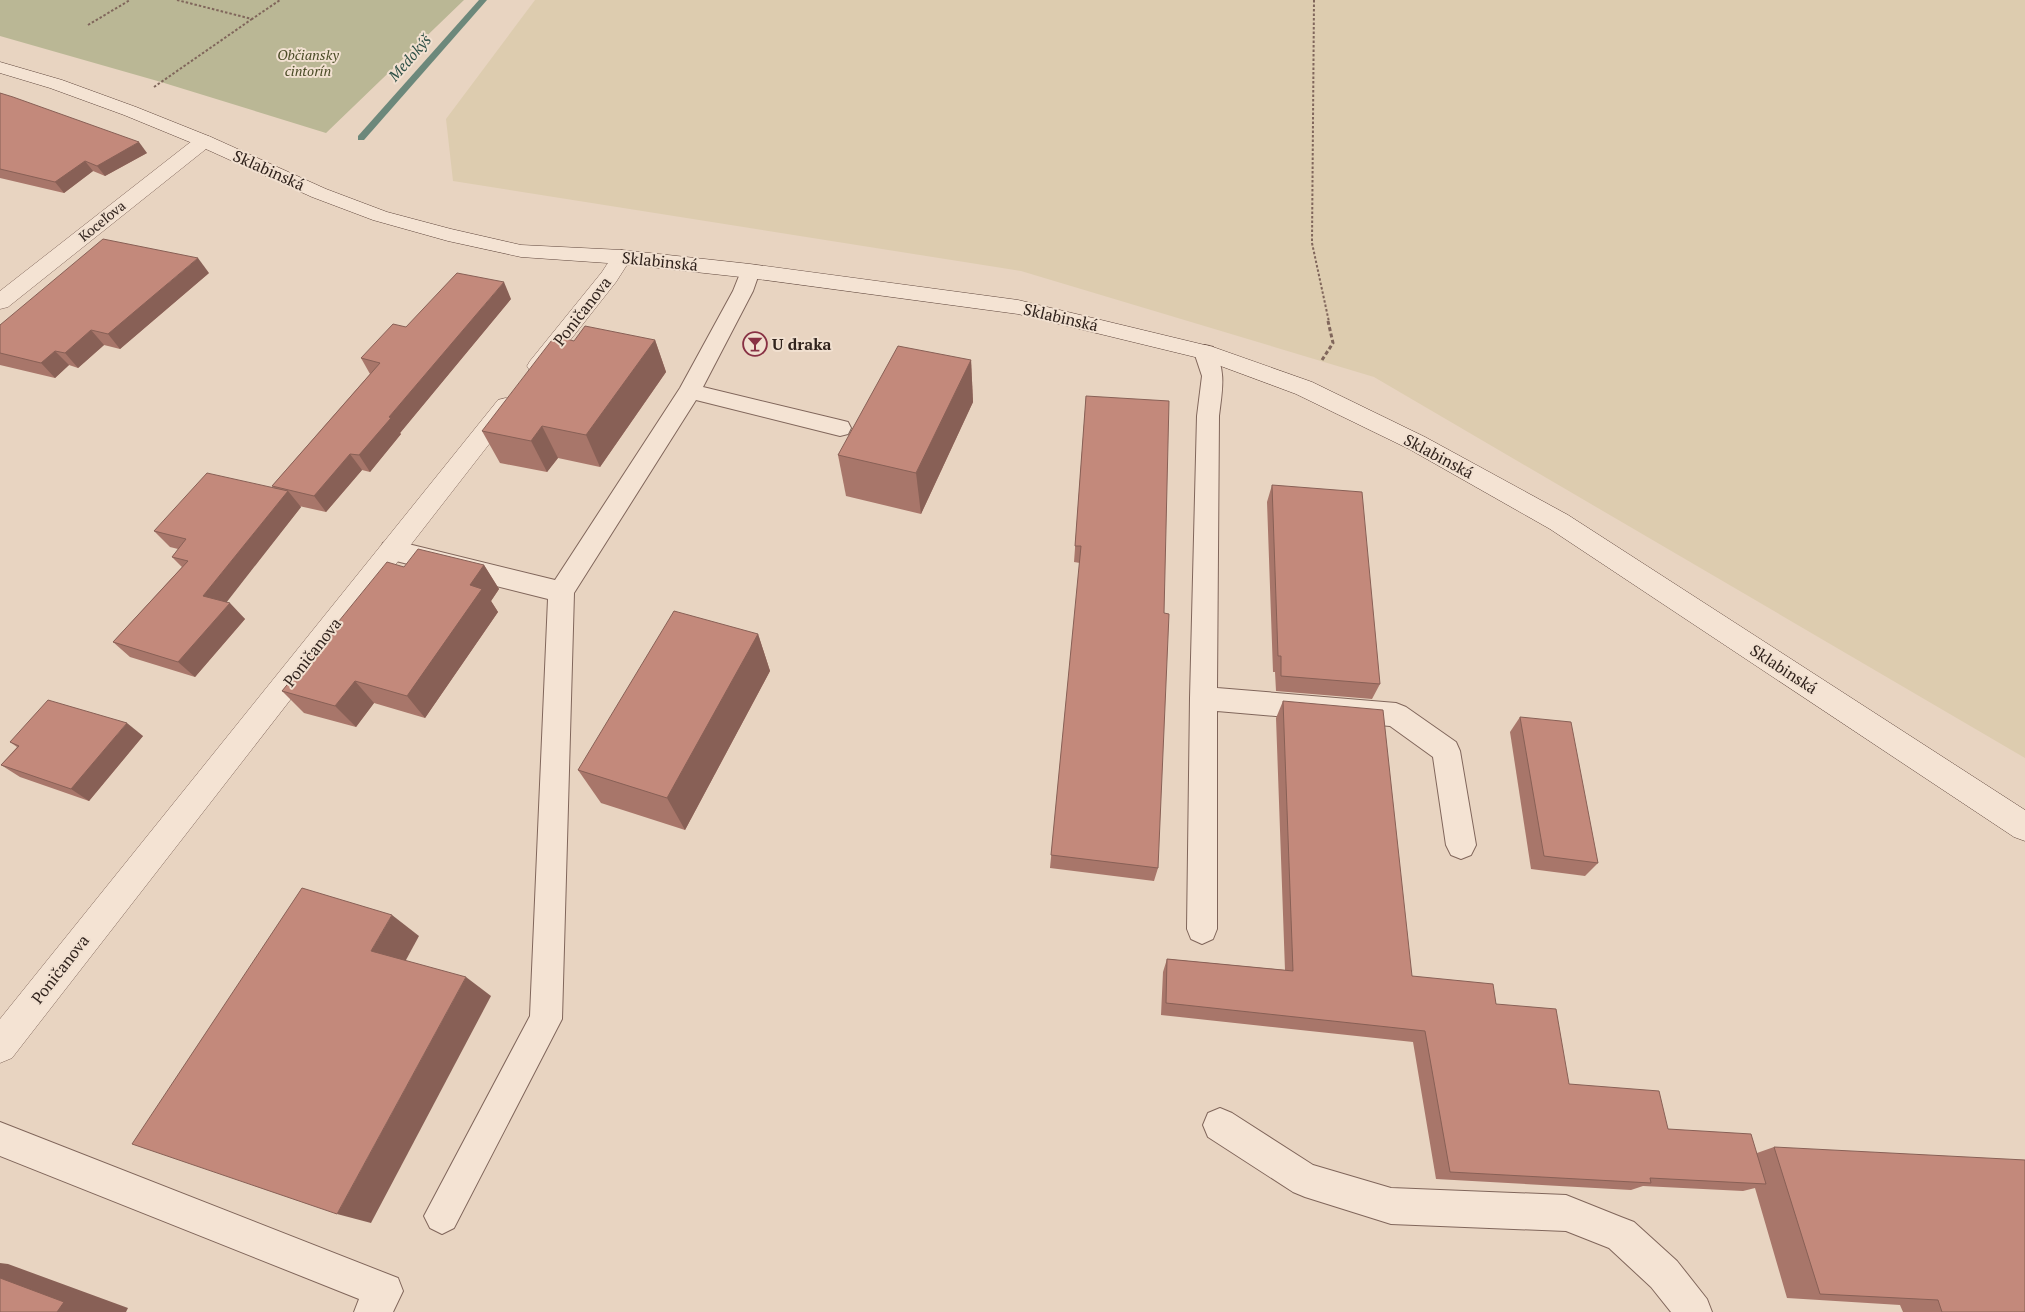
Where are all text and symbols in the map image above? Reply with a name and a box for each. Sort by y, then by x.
water label: Medokýš [383,29,436,86]
park label: Občiansky cintorín [277,45,339,80]
street label: Sklabinská [230,144,308,196]
street label: Koceľova [74,196,129,245]
street label: Sklabinská [621,246,699,276]
street label: Poničanova [548,272,616,350]
street label: Sklabinská [1021,298,1101,336]
bar icon: U draka [742,331,768,357]
place label: U draka [772,333,831,355]
street label: Sklabinská [1400,428,1478,484]
street label: Poničanova [278,613,346,691]
street label: Sklabinská [1746,639,1822,699]
street label: Poničanova [26,930,94,1008]

